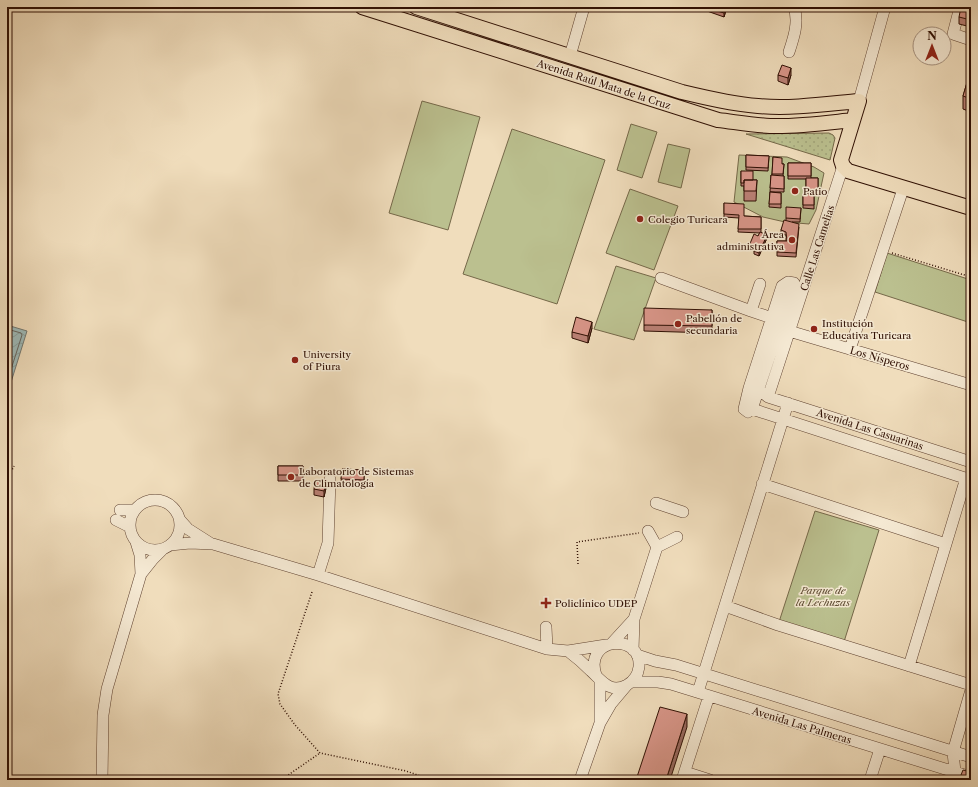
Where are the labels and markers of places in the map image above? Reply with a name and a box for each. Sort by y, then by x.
place label: Patio [803,185,827,198]
marker: Patio [790,186,800,196]
place label: Colegio Turicara [648,213,729,226]
marker: Colegio Turicara [635,214,645,224]
place label: Área administrativa [717,228,785,253]
marker: Área administrativa [787,235,797,245]
place label: Pabellón de secundaria [686,312,742,337]
place label: Institución Educativa Turicara [822,317,912,342]
marker: Pabellón de secundaria [673,319,683,329]
marker: Institución Educativa Turicara [809,324,819,334]
place label: University of Piura [303,348,352,373]
marker: University of Piura [290,355,300,365]
place label: Laboratorio de Sistemas de Climatología [299,465,414,490]
marker: Laboratorio de Sistemas de Climatología [286,472,296,482]
marker: Policlínico UDEP [540,597,552,609]
place label: Policlínico UDEP [555,597,638,610]

